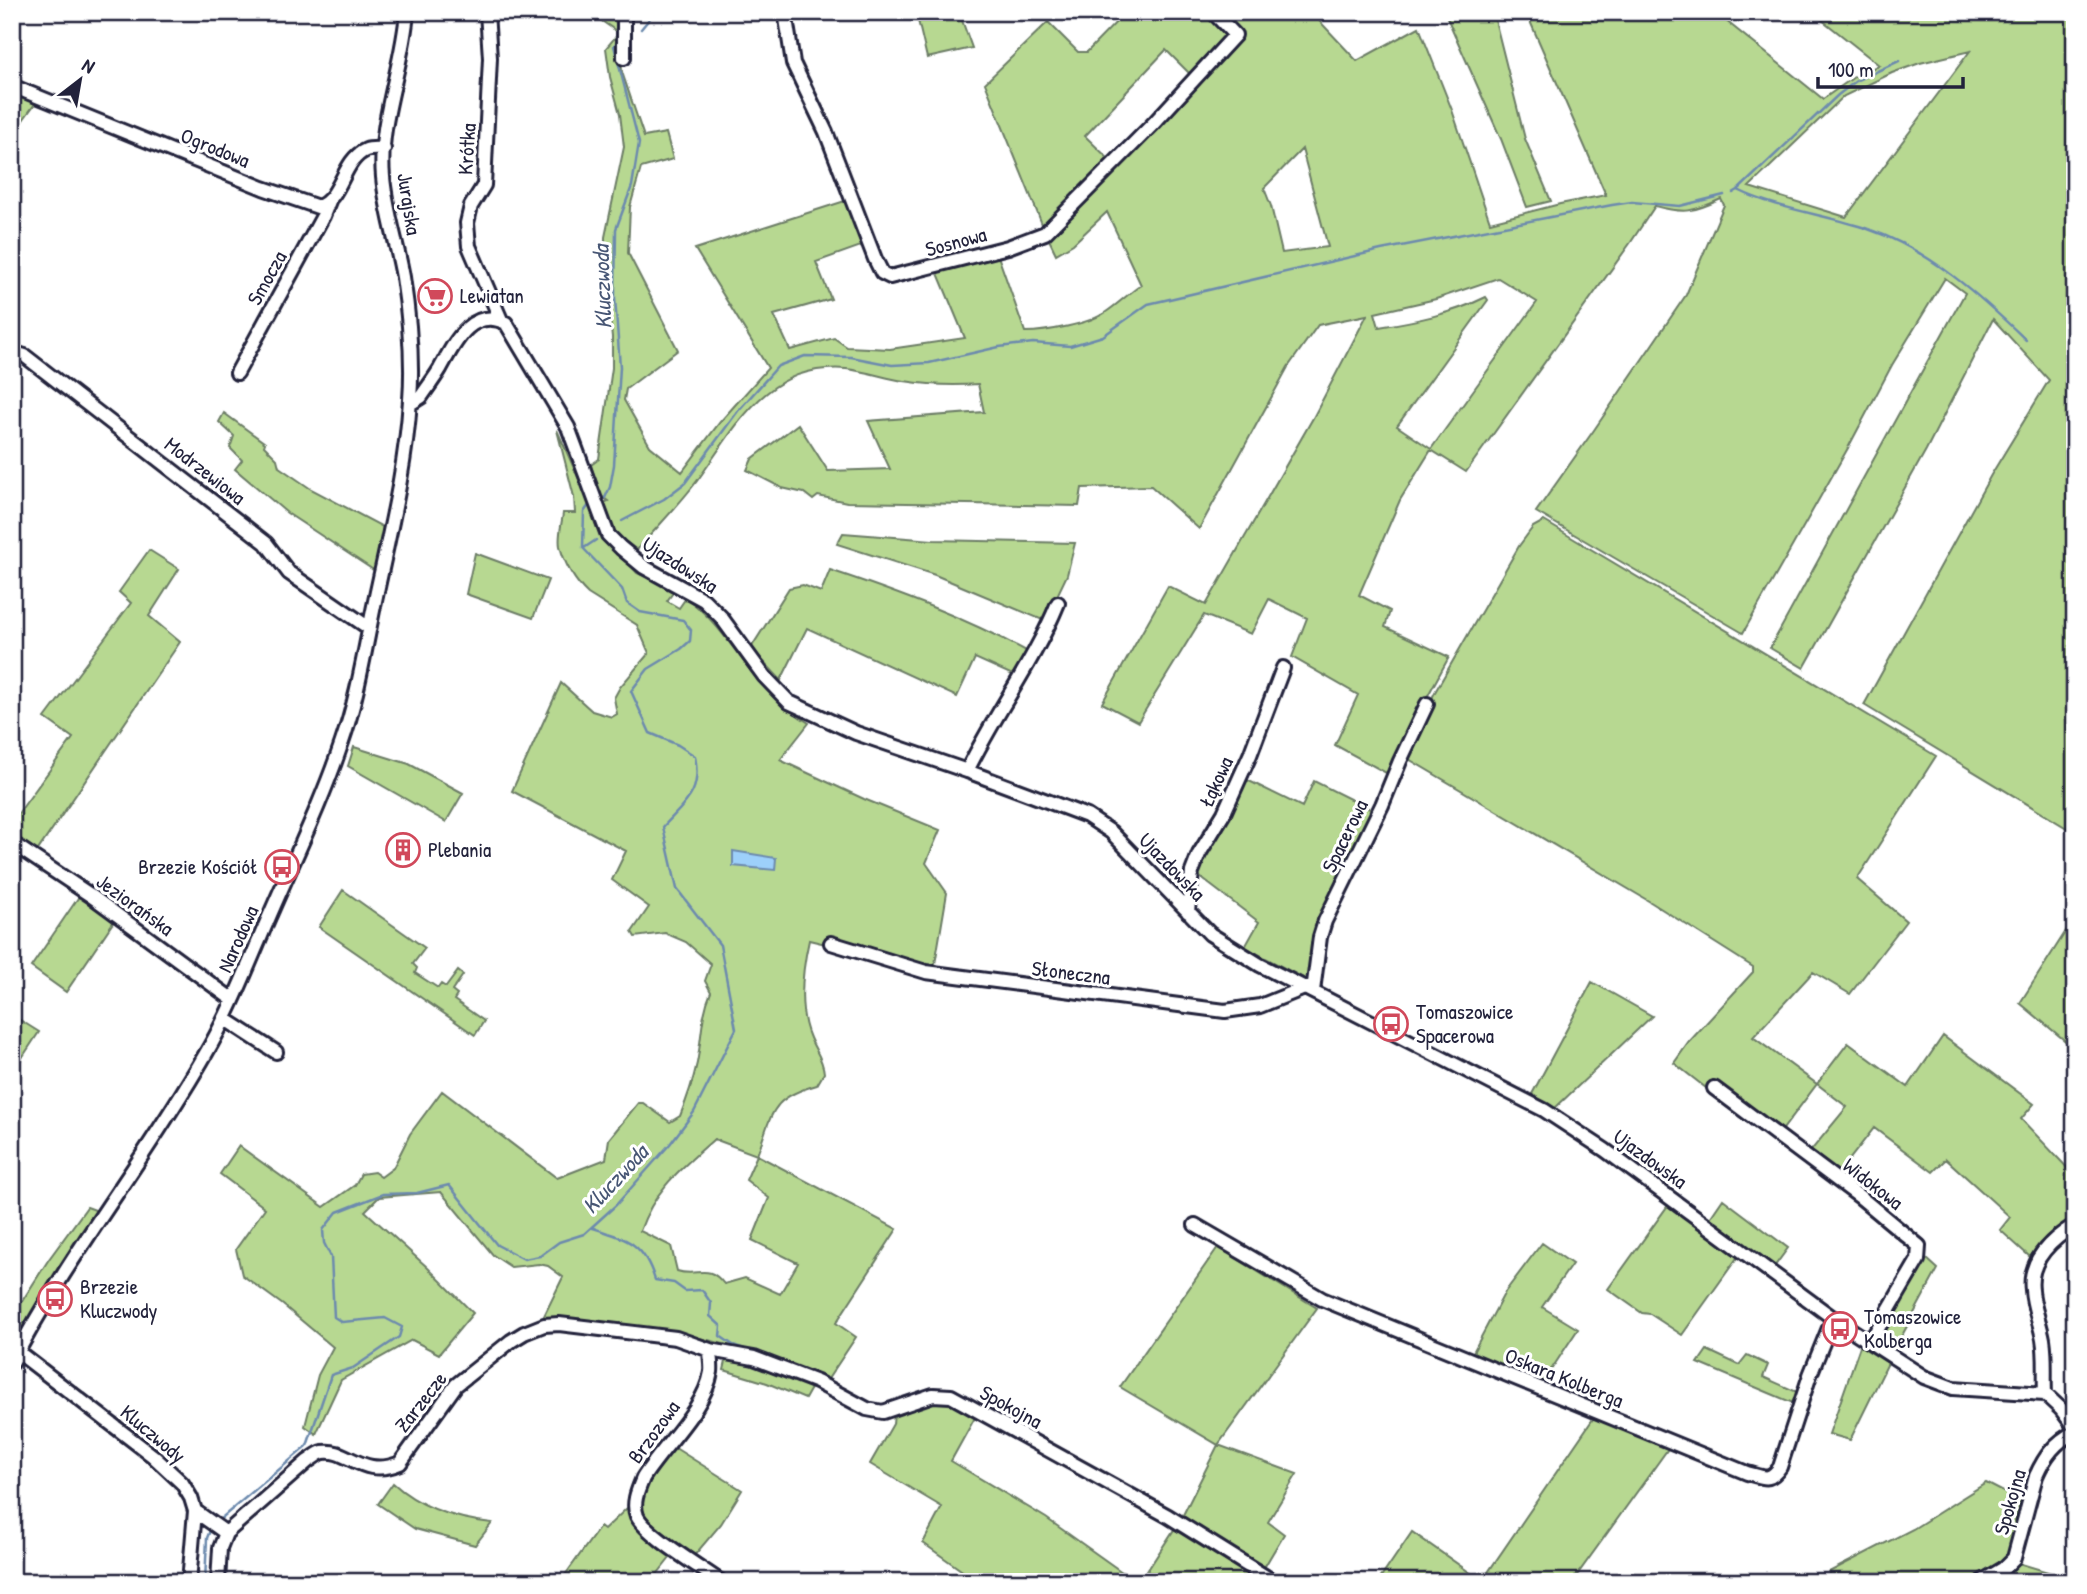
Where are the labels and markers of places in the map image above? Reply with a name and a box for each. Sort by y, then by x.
supermarket icon: Lewiatan [416,277,454,315]
place label: Lewiatan [460,281,524,310]
building icon: Plebania [384,831,422,869]
place label: Plebania [428,835,491,864]
bus stop icon: Brzezie Kościół [263,848,301,886]
place label: Brzezie Kościół [138,852,258,881]
place label: Tomaszowice Spacerowa [1416,997,1513,1050]
bus stop icon: Tomaszowice Spacerowa [1372,1005,1410,1043]
place label: Brzezie Kluczwody [80,1272,157,1325]
bus stop icon: Brzezie Kluczwody [36,1280,74,1318]
place label: Tomaszowice Kolberga [1864,1302,1961,1355]
bus stop icon: Tomaszowice Kolberga [1821,1310,1859,1348]

